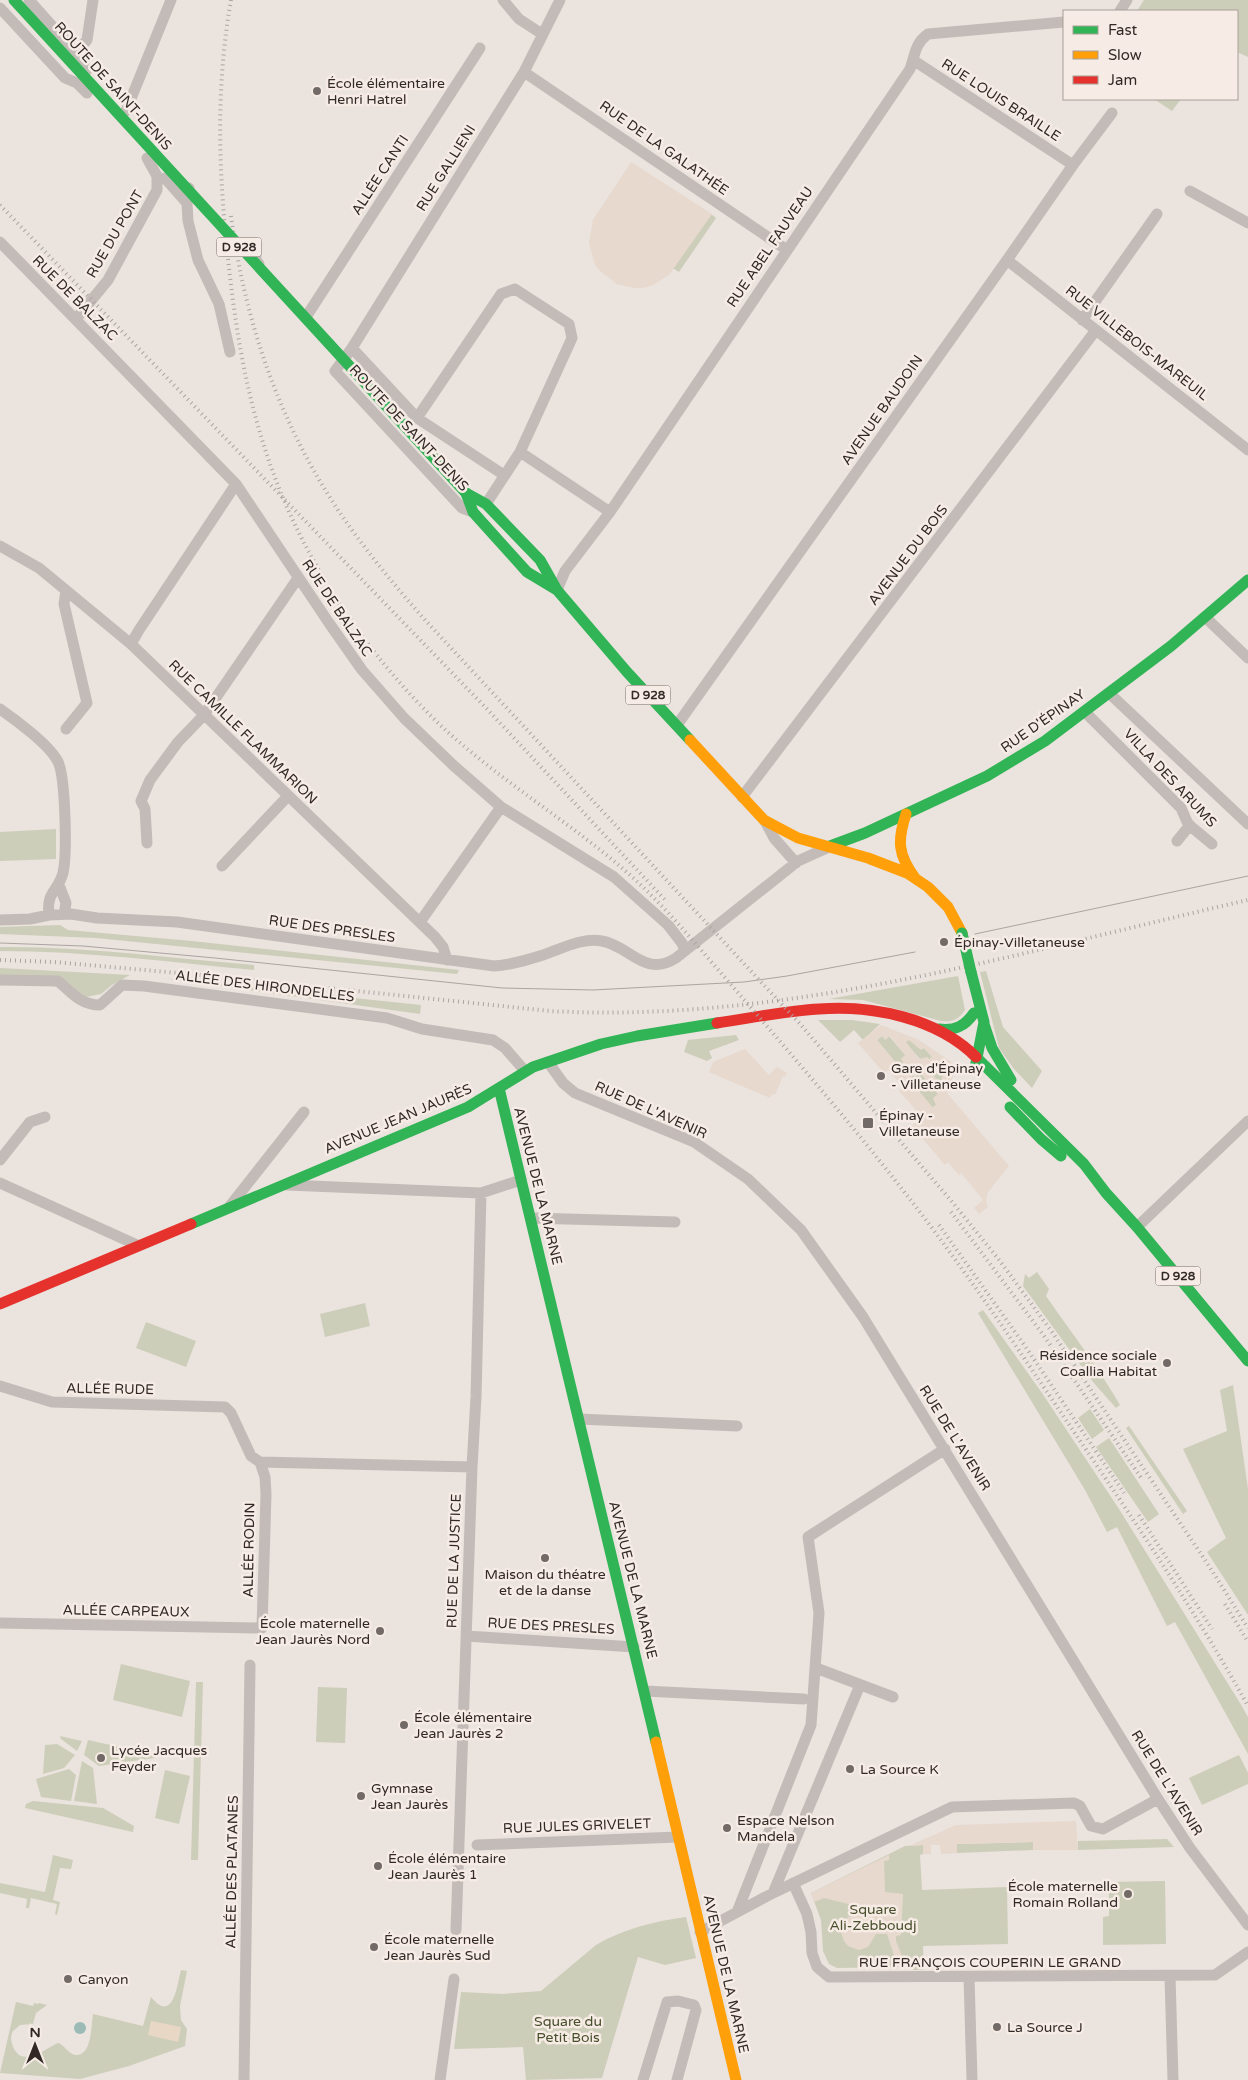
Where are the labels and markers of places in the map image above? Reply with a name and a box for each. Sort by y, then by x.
place label: École élémentaire Henri Hatrel [327,75,445,108]
marker: École élémentaire Henri Hatrel [311,85,323,97]
place label: Épinay-Villetaneuse [954,934,1085,951]
marker: Épinay-Villetaneuse [938,936,950,948]
place label: Gare d'Épinay - Villetaneuse [891,1060,984,1093]
marker: Gare d'Épinay - Villetaneuse [875,1070,887,1082]
place label: Épinay - Villetaneuse [879,1107,960,1140]
marker: Épinay - Villetaneuse [861,1116,875,1130]
place label: Résidence sociale Coallia Habitat [1039,1347,1158,1380]
marker: Résidence sociale Coallia Habitat [1161,1357,1173,1369]
marker: Maison du théatre et de la danse [539,1552,551,1564]
place label: Maison du théatre et de la danse [484,1566,606,1599]
place label: École maternelle Jean Jaurès Nord [256,1615,370,1648]
marker: École maternelle Jean Jaurès Nord [374,1625,386,1637]
place label: École élémentaire Jean Jaurès 2 [414,1709,532,1742]
marker: École élémentaire Jean Jaurès 2 [398,1719,410,1731]
place label: Lycée Jacques Feyder [111,1742,207,1775]
marker: Lycée Jacques Feyder [95,1752,107,1764]
place label: La Source K [860,1761,939,1778]
marker: La Source K [844,1763,856,1775]
place label: Gymnase Jean Jaurès [371,1780,448,1813]
marker: Gymnase Jean Jaurès [355,1790,367,1802]
place label: Espace Nelson Mandela [737,1812,834,1845]
marker: Espace Nelson Mandela [721,1822,733,1834]
place label: École élémentaire Jean Jaurès 1 [388,1850,506,1883]
marker: École élémentaire Jean Jaurès 1 [372,1860,384,1872]
place label: École maternelle Romain Rolland [1008,1878,1118,1911]
marker: École maternelle Romain Rolland [1122,1888,1134,1900]
place label: École maternelle Jean Jaurès Sud [384,1931,494,1964]
marker: École maternelle Jean Jaurès Sud [368,1941,380,1953]
place label: Canyon [78,1971,128,1988]
marker: Canyon [62,1973,74,1985]
place label: La Source J [1007,2019,1083,2036]
marker: La Source J [991,2021,1003,2033]

